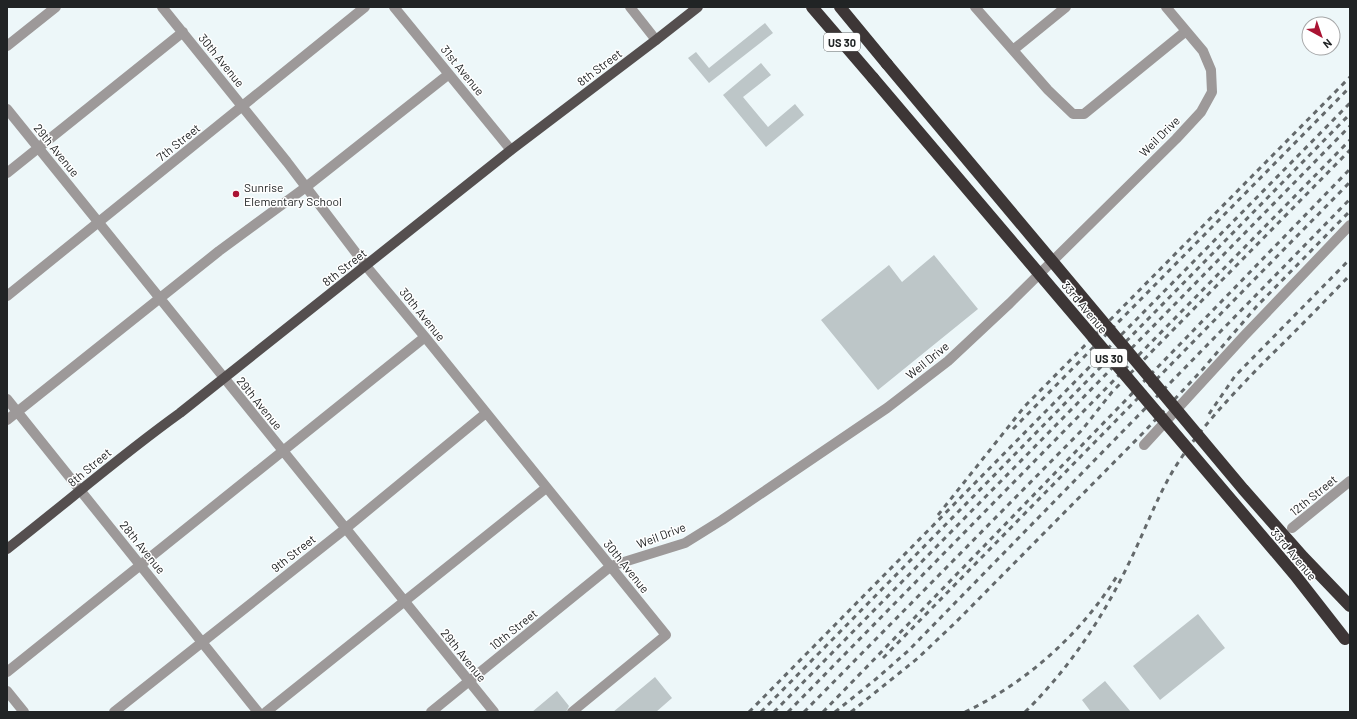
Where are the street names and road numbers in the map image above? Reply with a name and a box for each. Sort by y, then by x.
street label: 30th Avenue [196,31,248,89]
road number: US 30 [824,33,860,51]
street label: 31st Avenue [438,42,488,98]
street label: 8th Street [574,46,624,88]
street label: Weil Drive [1136,113,1182,159]
street label: 7th Street [154,120,202,164]
street label: 29th Avenue [31,121,83,179]
street label: 8th Street [319,245,369,289]
street label: 33rd Avenue [1059,278,1111,336]
street label: 30th Avenue [397,285,449,343]
street label: Weil Drive [903,338,951,382]
road number: US 30 [1091,349,1127,367]
street label: 29th Avenue [234,374,286,432]
street label: 8th Street [64,445,114,489]
street label: 12th Street [1287,472,1339,518]
street label: 28th Avenue [117,518,169,576]
street label: Weil Drive [635,519,687,551]
street label: 33rd Avenue [1268,525,1320,583]
street label: 9th Street [268,531,318,575]
street label: 30th Avenue [601,537,653,595]
street label: 10th Street [486,606,540,652]
street label: 29th Avenue [438,626,490,684]

